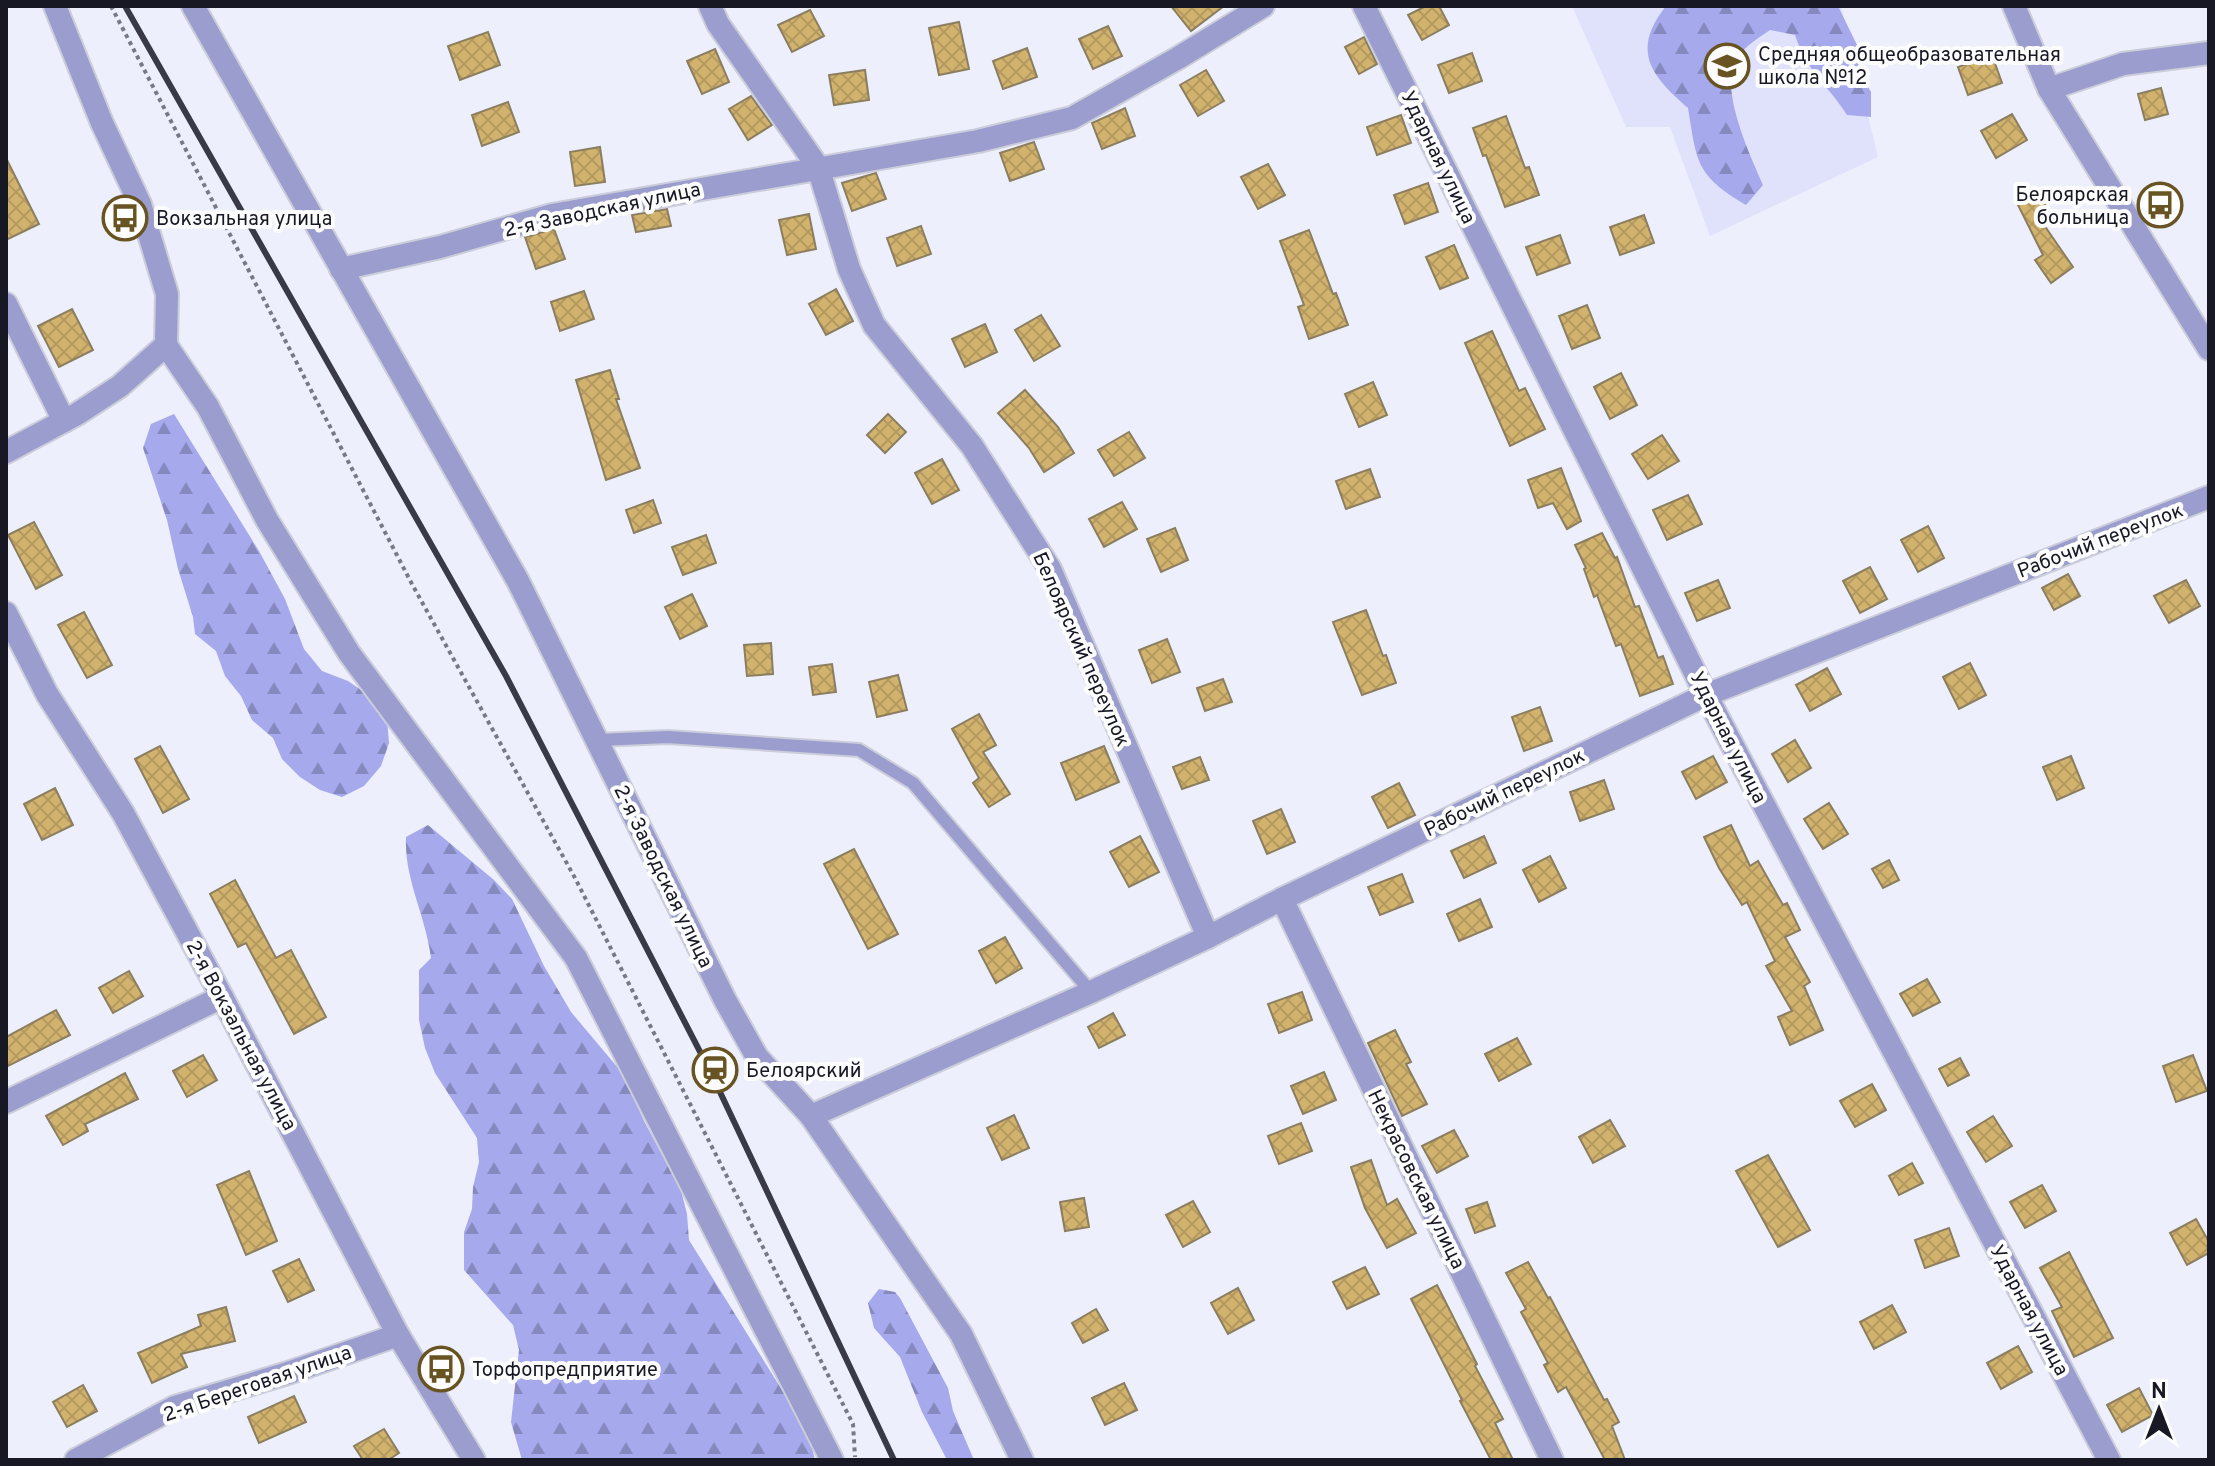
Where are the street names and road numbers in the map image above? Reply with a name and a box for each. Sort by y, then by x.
street label: Ударная улица [1394,87,1481,229]
street label: 2-я Заводская улица [502,177,703,245]
street label: Рабочий переулок [2014,498,2187,585]
street label: Белоярский переулок [1026,548,1135,751]
street label: Ударная улица [1683,668,1772,808]
street label: Рабочий переулок [1420,744,1589,844]
street label: 2-я Заводская улица [607,781,718,973]
street label: 2-я Вокзальная улица [179,936,301,1136]
street label: Некрасовская улица [1360,1086,1470,1274]
street label: Ударная улица [1983,1241,2074,1381]
street label: 2-я Береговая улица [160,1340,355,1429]

